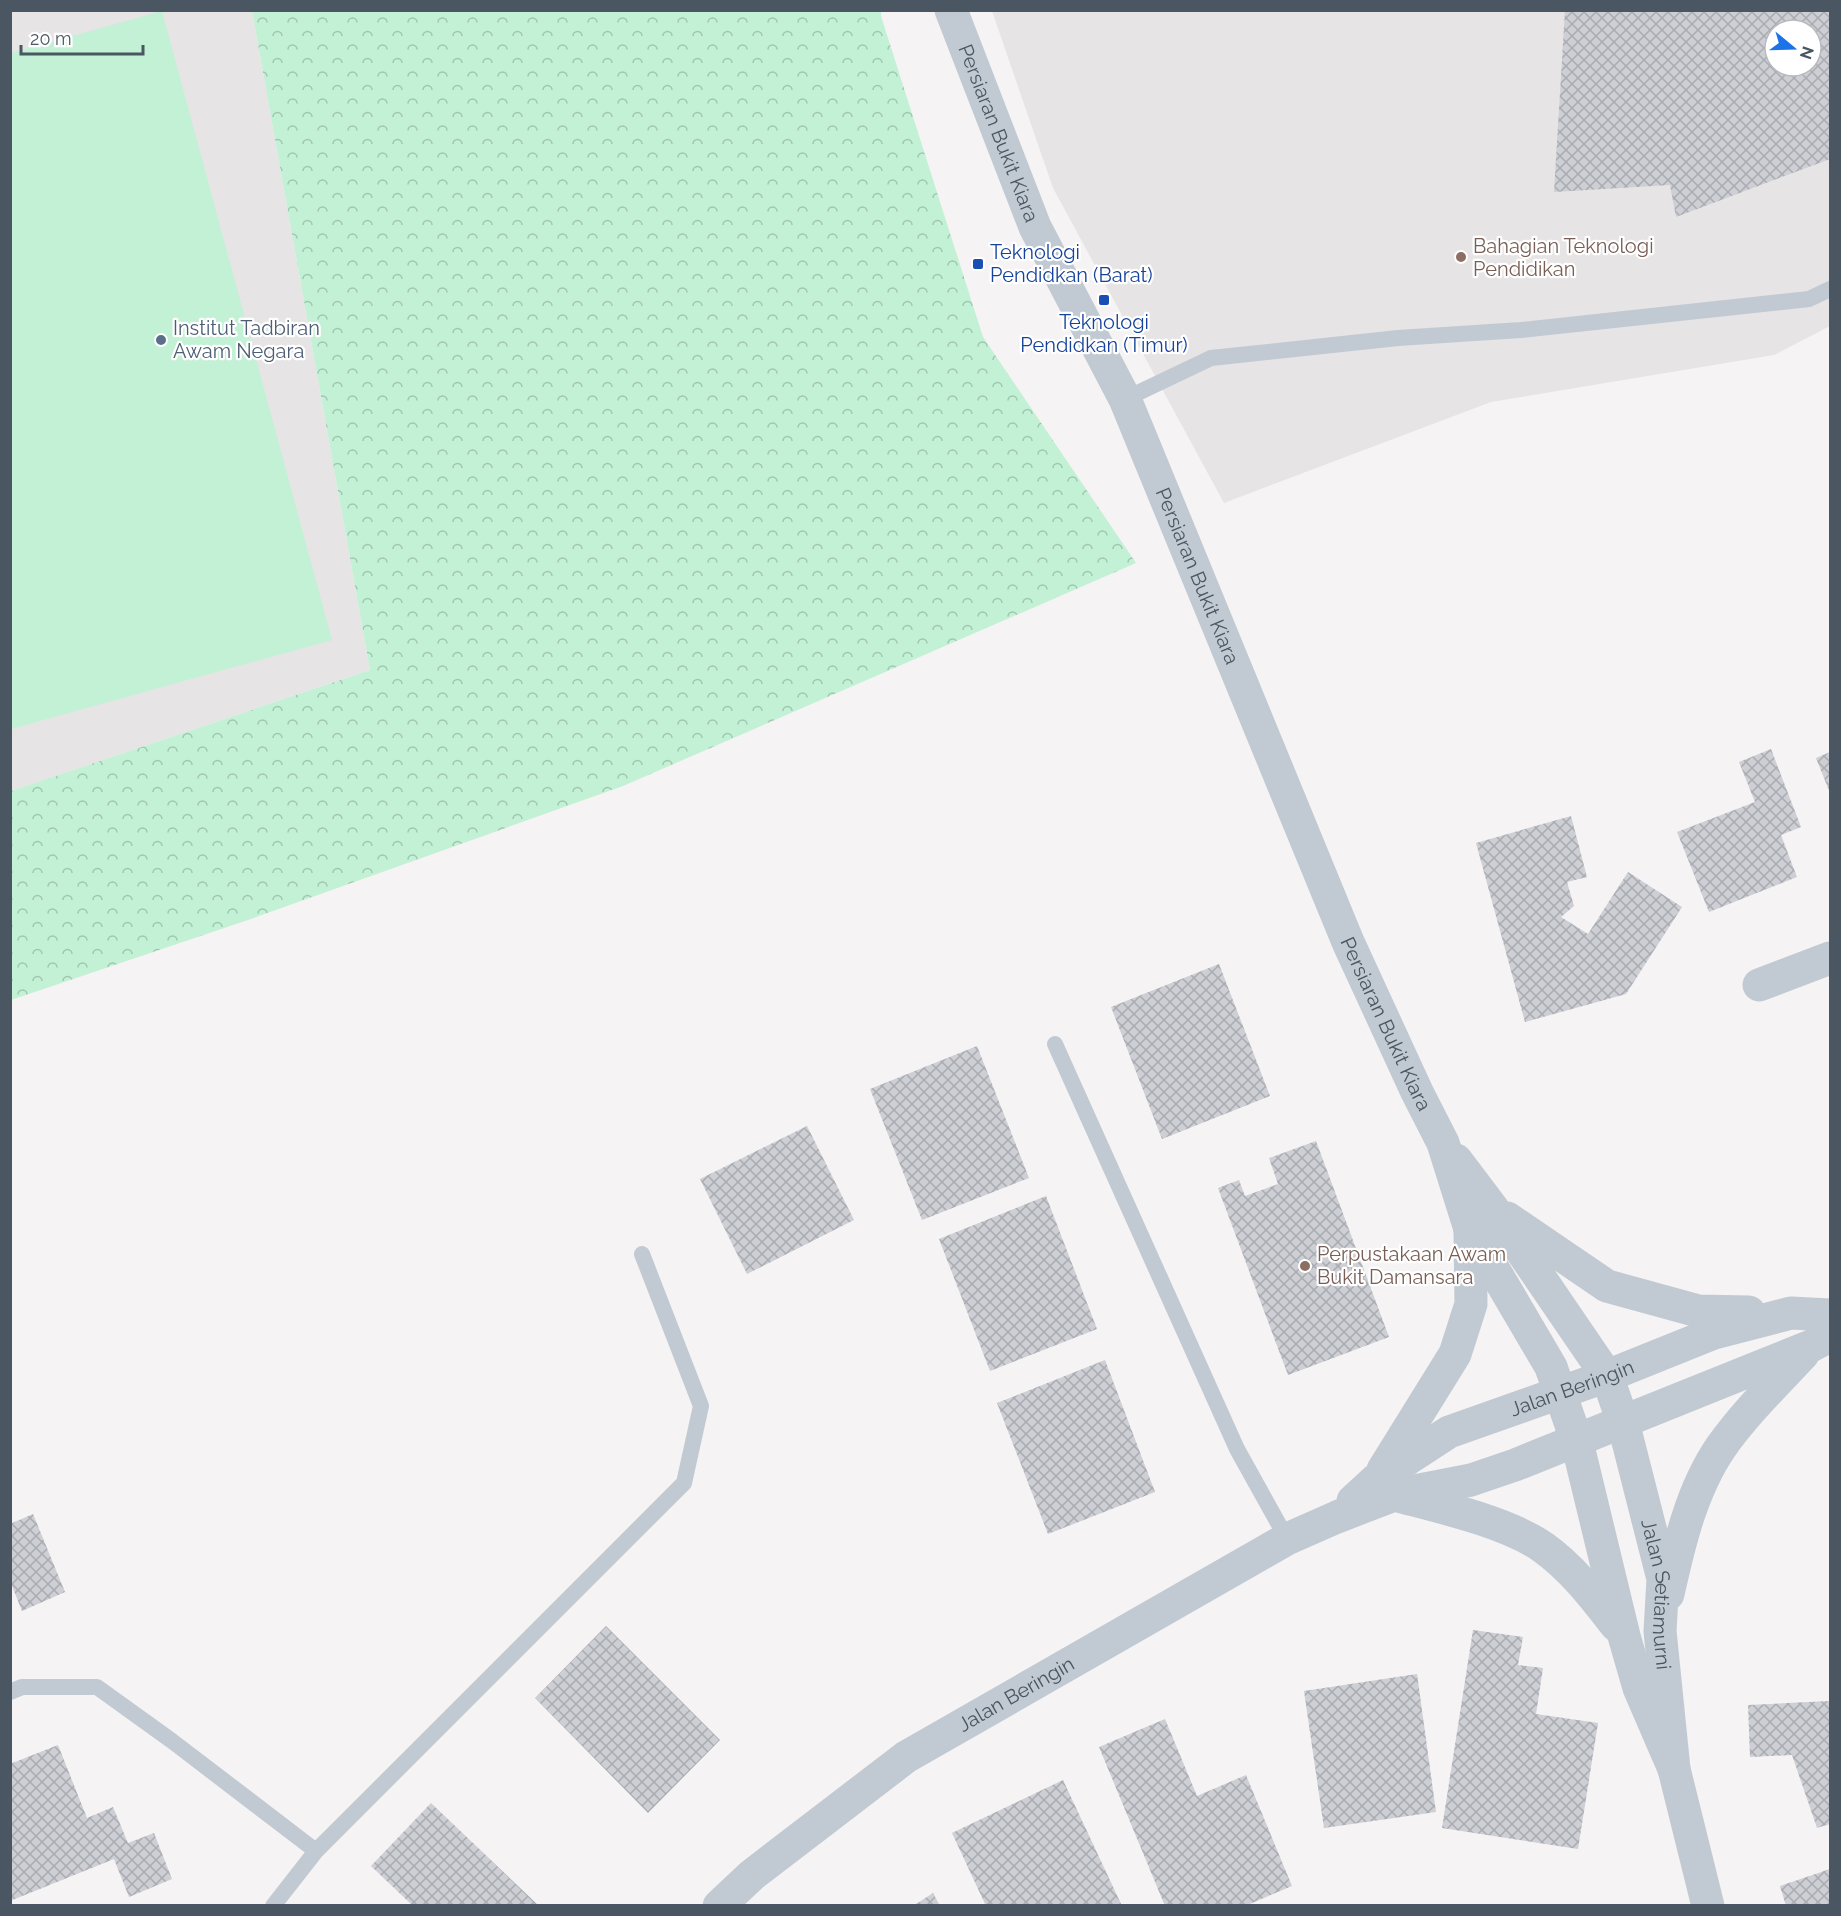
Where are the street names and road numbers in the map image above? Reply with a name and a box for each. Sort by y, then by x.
street label: Persiaran Bukit Kiara [953,41,1044,225]
street label: Persiaran Bukit Kiara [1151,484,1245,668]
street label: Persiaran Bukit Kiara [1335,933,1437,1115]
street label: Jalan Beringin [1507,1354,1637,1421]
street label: Jalan Setiamurni [1636,1516,1676,1671]
street label: Jalan Beringin [954,1651,1078,1737]

